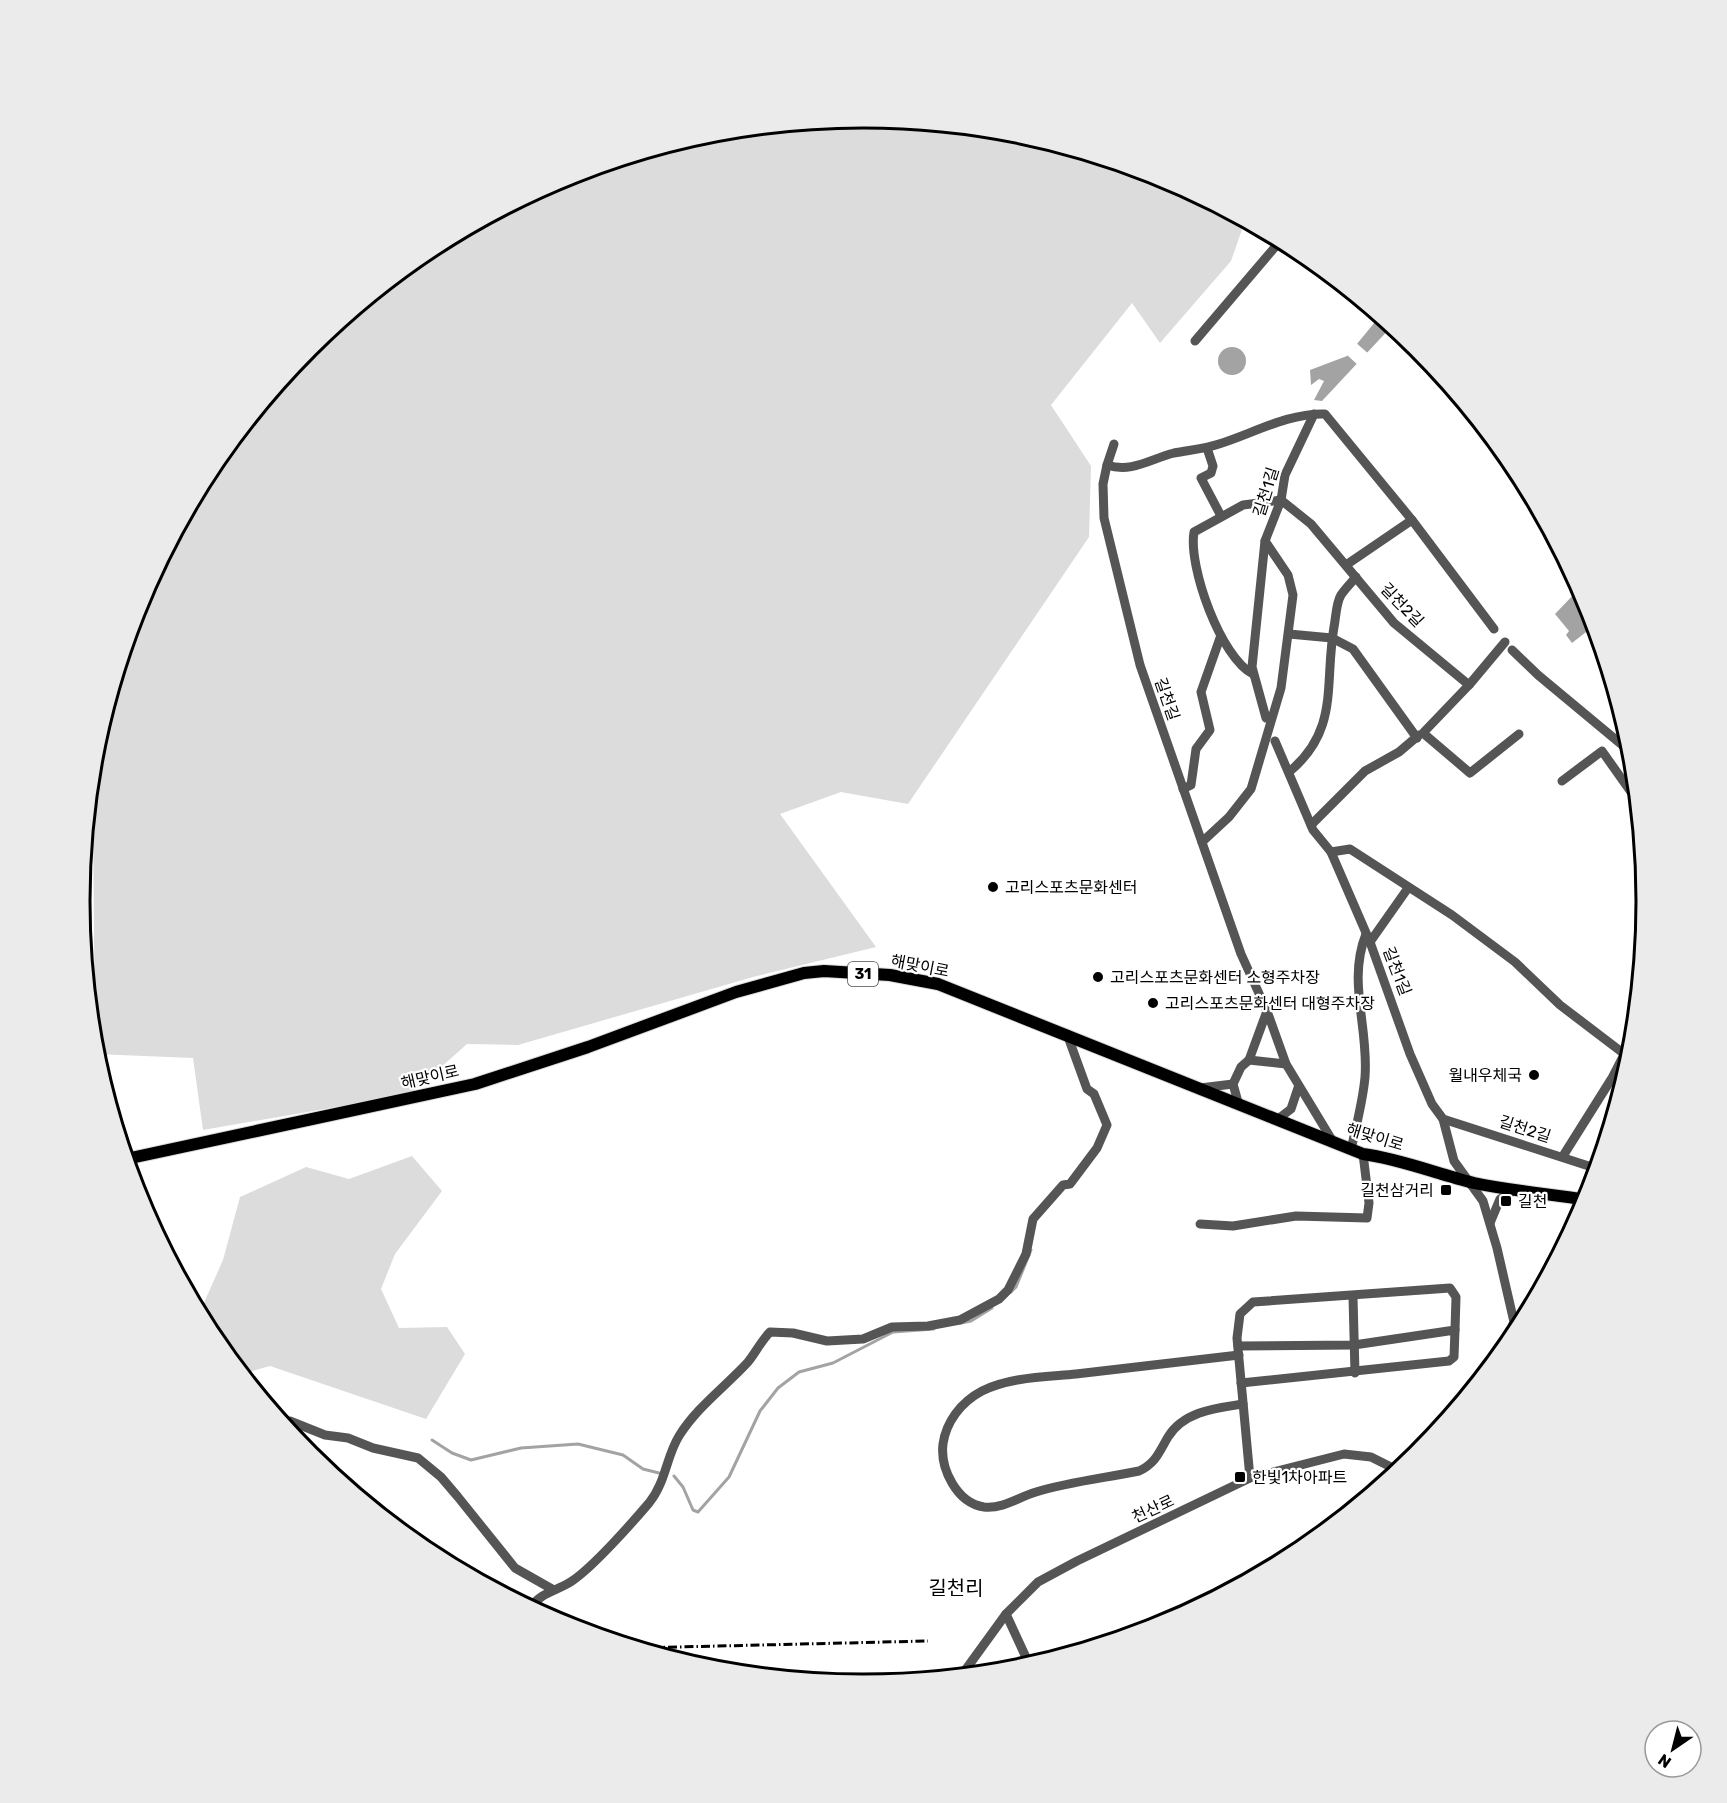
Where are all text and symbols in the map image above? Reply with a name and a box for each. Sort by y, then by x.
street label: 길천1길 [1249,465,1283,519]
street label: 길천2길 [1377,579,1427,631]
street label: 길천길 [1151,675,1183,723]
place label: 고리스포츠문화센터 [1005,878,1137,897]
marker: 고리스포츠문화센터 [986,880,1000,894]
street label: 길천1길 [1379,944,1415,998]
street label: 해맞이로 [889,951,951,981]
road number: 31 [848,962,878,986]
place label: 고리스포츠문화센터 소형주차장 [1110,968,1320,987]
marker: 고리스포츠문화센터 소형주차장 [1091,970,1105,984]
place label: 고리스포츠문화센터 대형주차장 [1165,994,1375,1013]
marker: 고리스포츠문화센터 대형주차장 [1146,996,1160,1010]
street label: 해맞이로 [399,1061,461,1093]
place label: 월내우체국 [1448,1066,1522,1085]
marker: 월내우체국 [1527,1068,1541,1082]
street label: 길천2길 [1497,1112,1553,1146]
street label: 해맞이로 [1344,1119,1406,1155]
place label: 길천삼거리 [1360,1181,1434,1200]
marker: 길천삼거리 [1439,1183,1453,1197]
place label: 길천 [1518,1192,1547,1211]
marker: 길천 [1499,1194,1513,1208]
place label: 한빛1차아파트 [1252,1468,1347,1487]
marker: 한빛1차아파트 [1233,1470,1247,1484]
street label: 천산로 [1129,1491,1177,1527]
district label: 길천리 [928,1576,984,1600]
north arrow [1643,1719,1703,1779]
text: N [1655,1750,1675,1772]

